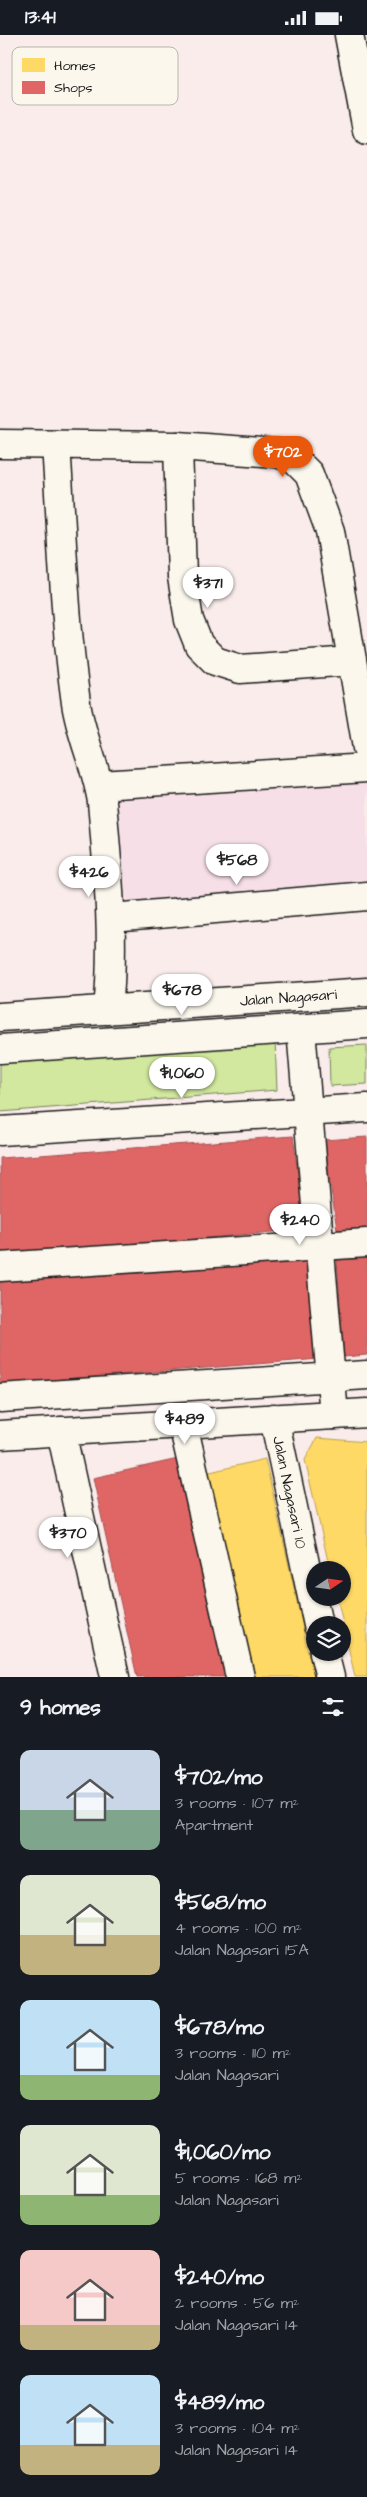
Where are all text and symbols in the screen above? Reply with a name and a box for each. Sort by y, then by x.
text: 13:41 [25,4,56,31]
legend [12,47,178,105]
text: Homes [54,56,96,76]
text: Shops [54,78,93,98]
pin: $702 [253,435,313,478]
text: $702 [264,441,302,463]
pin: $371 [178,567,238,609]
text: $371 [194,572,222,594]
pin: $568 [207,843,267,886]
text: $568 [217,849,257,871]
pin: $426 [59,855,119,898]
text: $426 [70,861,108,883]
pin: $678 [152,973,212,1016]
text: $678 [162,979,202,1001]
street label: Jalan Nagasari [239,984,338,1011]
pin: $1,060 [141,1057,223,1099]
text: $1,060 [160,1062,204,1084]
pin: $240 [270,1203,330,1246]
text: $240 [280,1209,320,1231]
pin: $489 [155,1403,215,1445]
text: $489 [165,1408,205,1430]
street label: Jalan Nagasari 10 [268,1434,312,1551]
pin: $370 [38,1517,98,1559]
text: $370 [50,1522,86,1544]
north arrow [306,1561,351,1606]
map controls [306,1561,351,1661]
button: layers [306,1616,351,1661]
text: 9 homes [20,1693,101,1722]
icon: filters [319,1693,347,1721]
text: $702/mo [175,1763,263,1792]
icon: home [60,1770,120,1830]
text: 3 rooms · 107 m² [175,1792,299,1814]
text: Apartment [175,1814,253,1836]
text: $568/mo [175,1888,266,1917]
icon: home [60,1895,120,1955]
text: 4 rooms · 100 m² [175,1917,302,1939]
text: Jalan Nagasari 15A [175,1939,309,1961]
text: $678/mo [175,2013,264,2042]
icon: home [60,2020,120,2080]
text: 3 rooms · 110 m² [175,2042,291,2064]
text: Jalan Nagasari [175,2064,279,2086]
text: $1,060/mo [175,2138,270,2167]
icon: home [60,2145,120,2205]
text: 5 rooms · 168 m² [175,2167,302,2189]
text: Jalan Nagasari [175,2189,279,2211]
text: $240/mo [175,2263,264,2292]
icon: home [60,2270,120,2330]
text: 2 rooms · 56 m² [175,2292,299,2314]
text: Jalan Nagasari 14 [175,2314,298,2336]
text: $489/mo [175,2388,264,2417]
icon: home [60,2395,120,2455]
text: 3 rooms · 104 m² [175,2417,300,2439]
text: Jalan Nagasari 14 [175,2439,298,2461]

